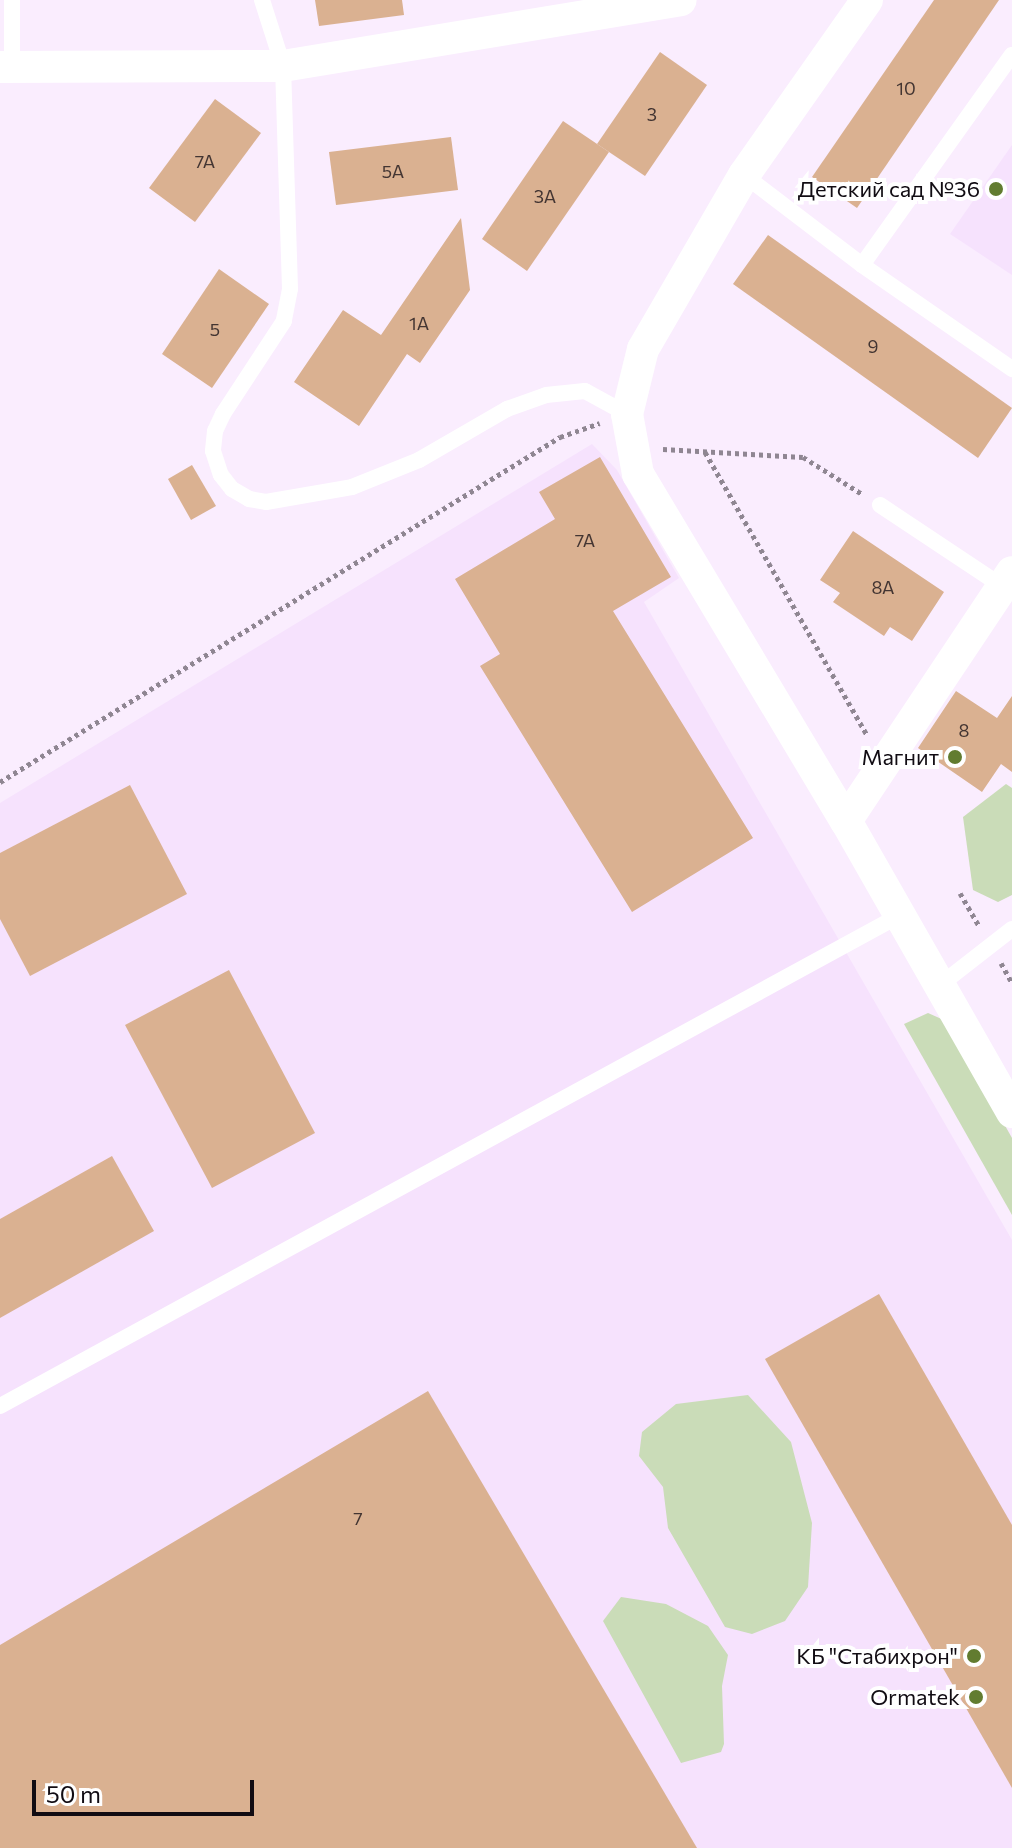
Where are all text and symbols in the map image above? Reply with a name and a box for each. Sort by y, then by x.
house number: 10 [896,77,916,99]
house number: 3 [647,103,657,125]
house number: 7А [195,150,215,172]
house number: 5А [382,160,404,182]
place label: Детский сад №36 [798,176,980,202]
marker: Детский сад №36 [987,180,1005,198]
house number: 3А [534,185,556,207]
house number: 1А [409,312,429,334]
house number: 5 [210,318,220,340]
house number: 9 [868,335,878,357]
house number: 7А [575,529,595,551]
house number: 8А [872,576,894,598]
house number: 8 [959,719,969,741]
place label: Магнит [862,744,939,770]
marker: Магнит [946,748,964,766]
house number: 7 [353,1507,363,1529]
place label: КБ "Стабихрон" [796,1643,958,1669]
marker: КБ "Стабихрон" [965,1647,983,1665]
place label: Ormatek [870,1684,960,1710]
marker: Ormatek [967,1688,985,1706]
scale bar [36,1764,258,1814]
text: 50 m [46,1779,101,1808]

